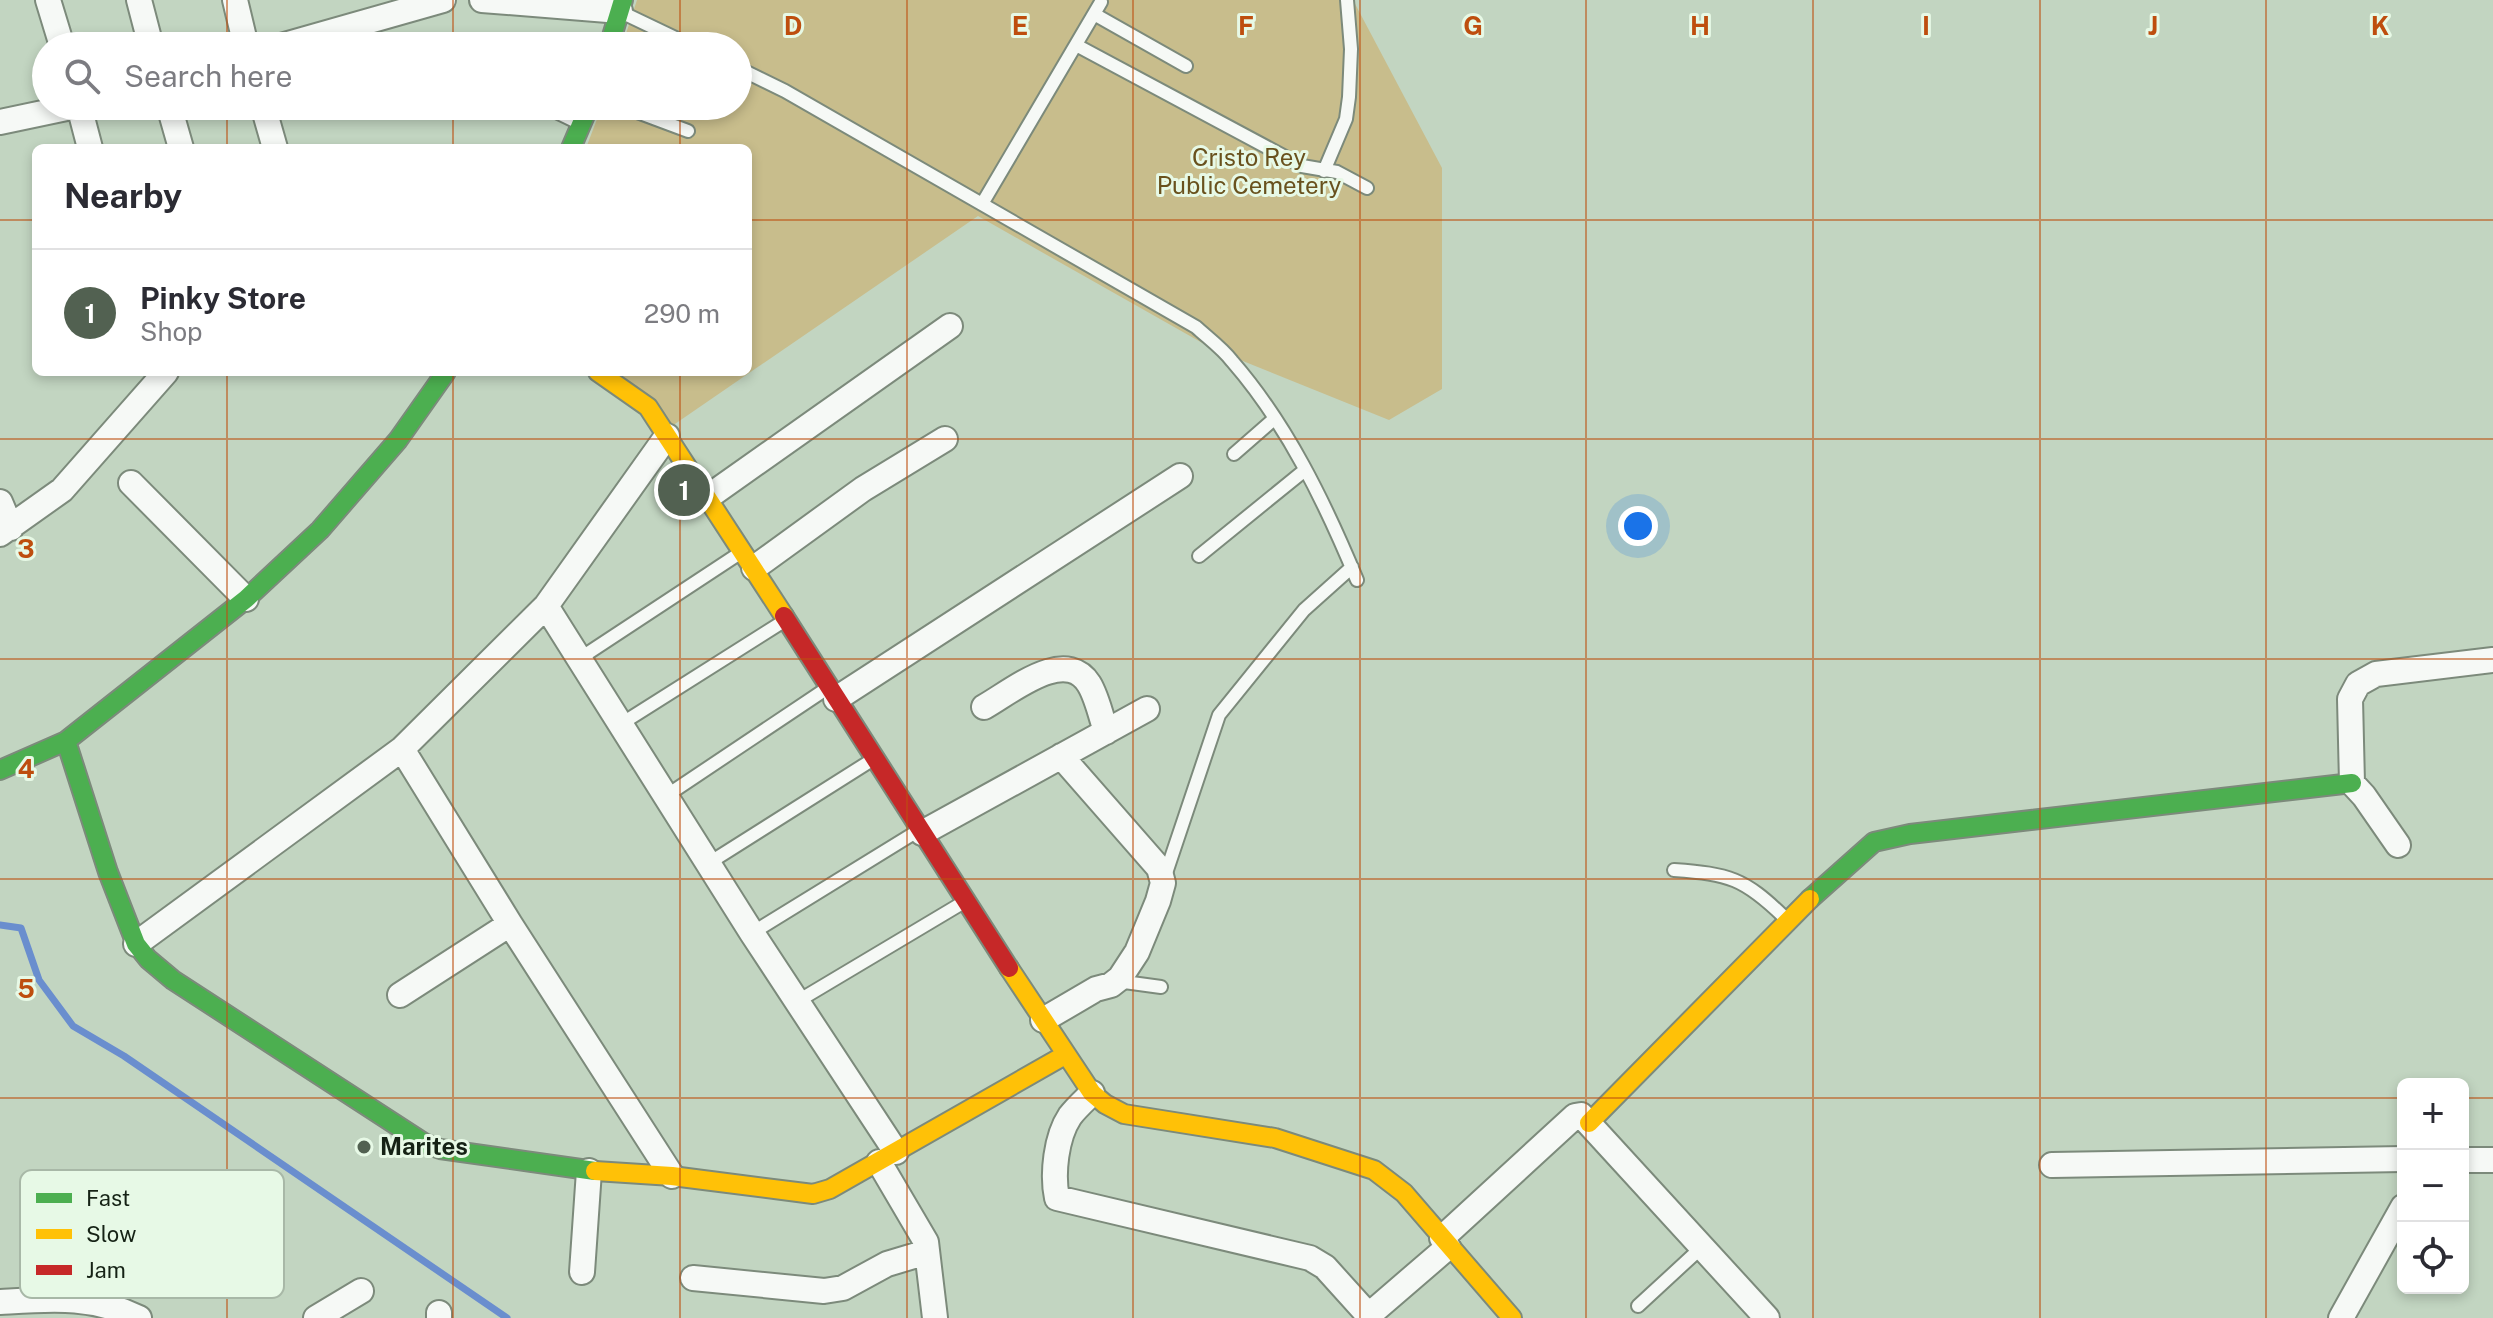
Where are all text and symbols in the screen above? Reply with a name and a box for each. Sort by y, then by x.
text: D [784,10,802,41]
text: E [1012,10,1028,41]
text: F [1238,10,1254,41]
text: G [1463,10,1483,41]
text: H [1690,10,1710,41]
text: I [1922,10,1930,41]
text: J [2148,10,2158,41]
text: K [2371,10,2389,41]
search box [32,32,752,120]
icon: search [60,54,104,98]
text: Search here [124,58,292,94]
park label: Cristo Rey Public Cemetery [1157,143,1341,199]
text: Nearby [64,176,182,216]
text: Pinky Store [140,280,306,316]
text: 1 [84,298,96,329]
text: 290 m [644,298,720,329]
text: Shop [140,316,203,347]
pin: 1 [658,460,710,520]
your location [1618,506,1658,546]
text: 3 [17,533,35,564]
text: 4 [17,753,35,784]
text: 5 [17,973,35,1004]
map controls [2397,1078,2469,1294]
button: + [2397,1078,2469,1150]
place label: Marites [380,1132,468,1160]
marker: Marites [355,1138,373,1156]
button: − [2397,1150,2469,1222]
legend [20,1170,284,1298]
text: Fast [86,1185,130,1211]
text: Slow [86,1221,136,1247]
button: locate [2397,1222,2469,1294]
text: Jam [86,1257,126,1283]

